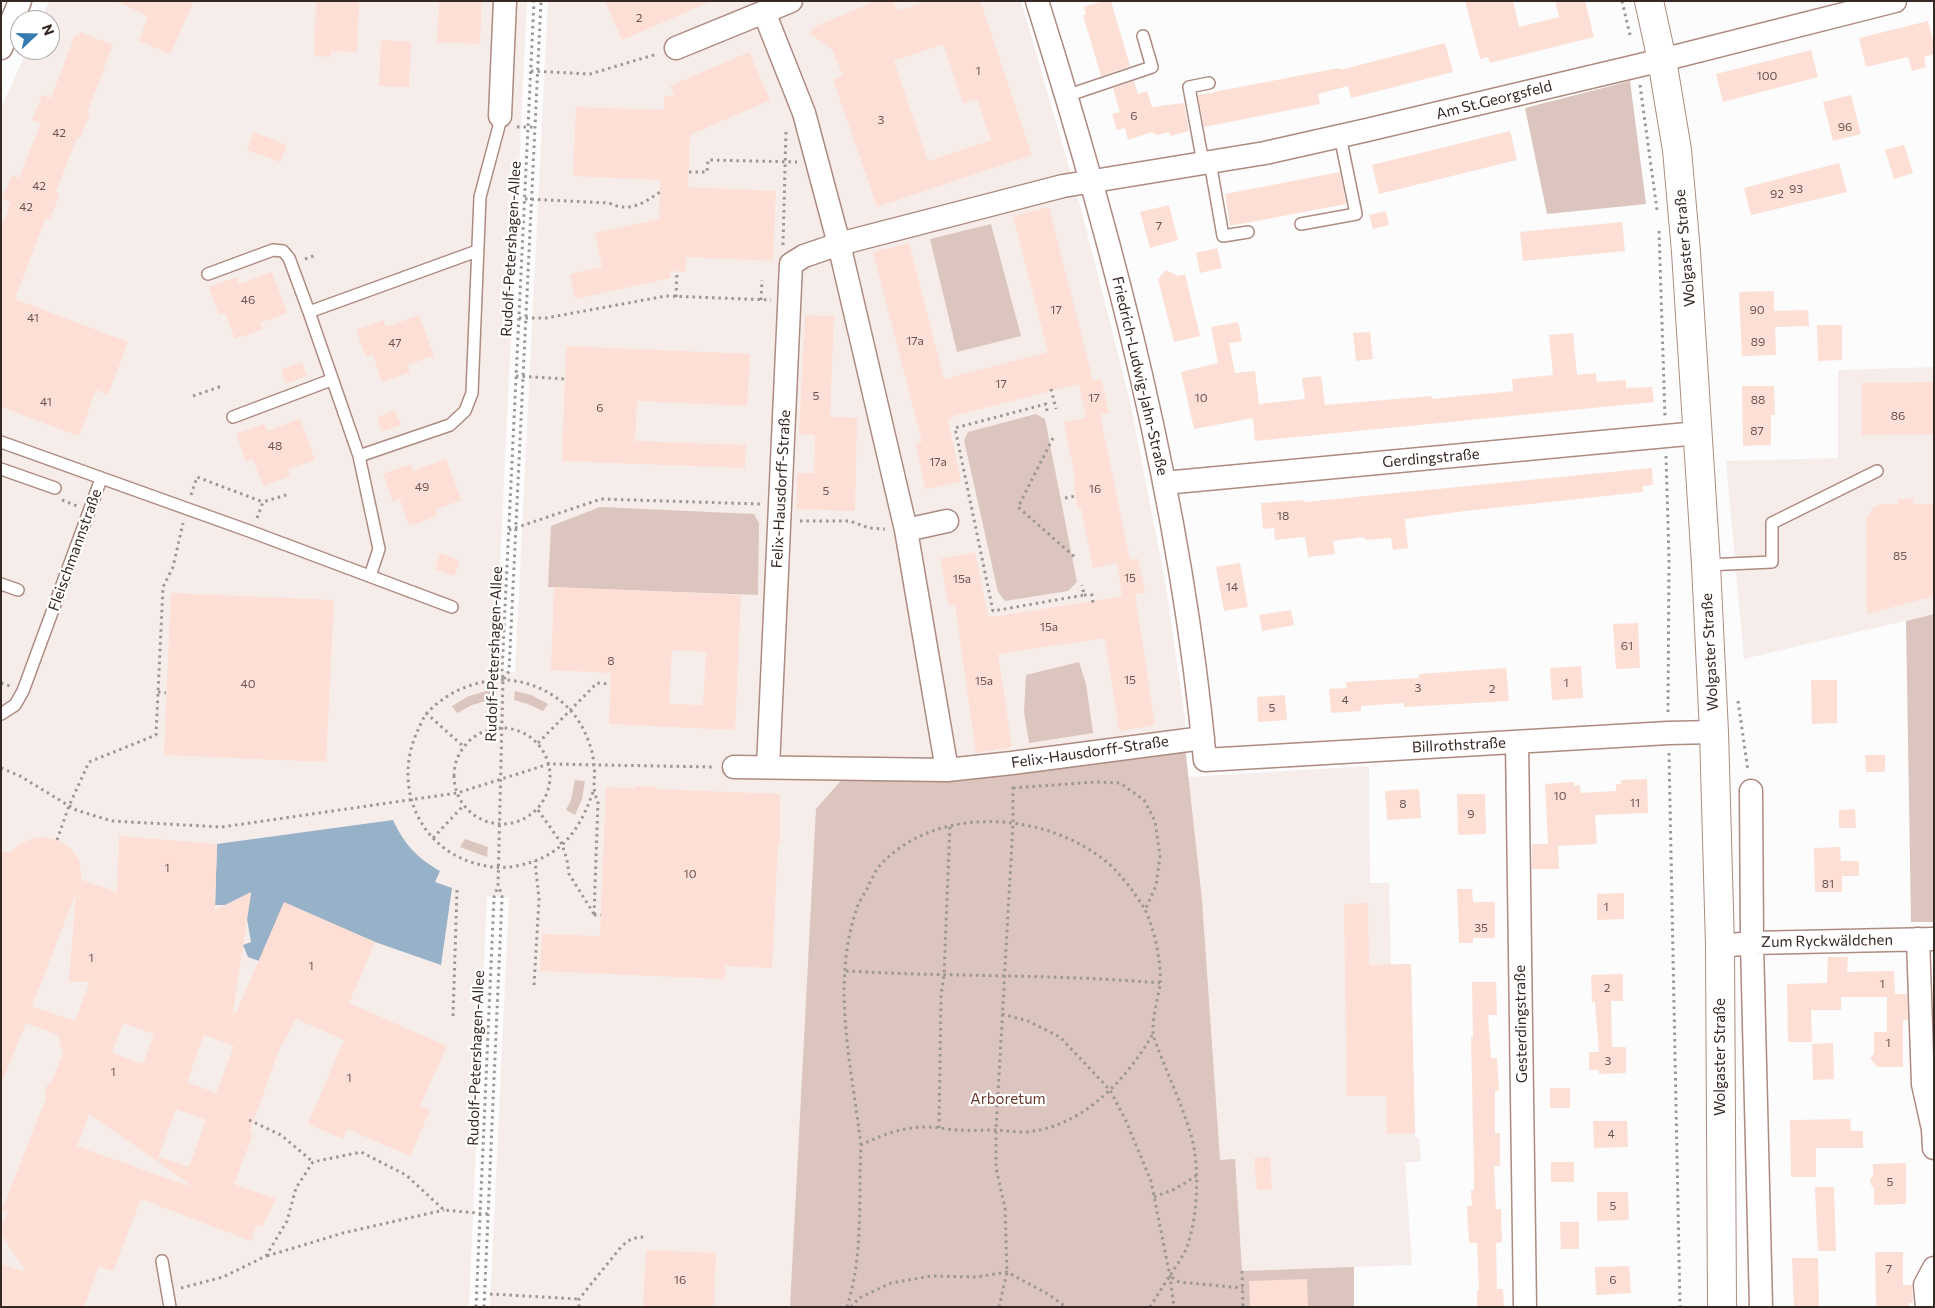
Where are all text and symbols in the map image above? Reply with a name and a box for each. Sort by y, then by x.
north arrow [10,10,60,60]
house number: 2 [636,11,642,25]
text: N [39,22,58,38]
house number: 1 [975,64,981,78]
house number: 100 [1757,69,1777,83]
street label: Am St.Georgsfeld [1434,77,1554,123]
house number: 6 [1130,109,1138,123]
house number: 3 [878,113,884,127]
house number: 96 [1838,120,1852,134]
house number: 42 [52,126,66,140]
street label: Rudolf-Petershagen-Allee [497,161,525,337]
house number: 42 [32,179,46,193]
house number: 93 [1789,182,1803,196]
house number: 92 [1770,187,1784,201]
street label: Wolgaster Straße [1671,188,1699,308]
house number: 42 [19,200,33,214]
house number: 7 [1156,219,1162,233]
street label: Friedrich-Ludwig-Jahn-Straße [1108,275,1172,477]
house number: 46 [241,293,255,307]
house number: 17 [1050,303,1062,317]
house number: 90 [1749,303,1765,317]
house number: 41 [27,311,39,325]
house number: 17a [906,334,924,348]
house number: 89 [1751,335,1765,349]
house number: 47 [388,336,402,350]
house number: 17 [995,377,1007,391]
house number: 5 [813,389,819,403]
house number: 17 [1088,391,1100,405]
house number: 10 [1195,391,1207,405]
house number: 88 [1751,393,1765,407]
house number: 41 [40,395,52,409]
house number: 6 [596,401,604,415]
street label: Felix-Hausdorff-Straße [768,409,794,569]
house number: 86 [1891,409,1905,423]
house number: 87 [1750,424,1764,438]
house number: 48 [268,439,282,453]
street label: Gerdingstraße [1382,445,1480,471]
house number: 17a [929,455,947,469]
house number: 49 [415,480,429,494]
house number: 16 [1089,482,1101,496]
house number: 5 [823,484,829,498]
street label: Fleischmannstraße [45,486,105,614]
house number: 18 [1277,509,1289,523]
house number: 85 [1893,549,1907,563]
street label: Rudolf-Petershagen-Allee [482,566,506,742]
house number: 15 [1124,571,1136,585]
house number: 15a [953,572,971,586]
house number: 14 [1226,580,1238,594]
street label: Wolgaster Straße [1698,593,1722,711]
house number: 15a [1040,620,1058,634]
house number: 61 [1621,639,1633,653]
house number: 8 [607,654,615,668]
house number: 15 [1124,673,1136,687]
house number: 15a [975,674,993,688]
house number: 1 [1563,676,1569,690]
house number: 40 [240,677,256,691]
house number: 3 [1415,681,1421,695]
house number: 2 [1489,682,1495,696]
house number: 4 [1341,693,1349,707]
house number: 5 [1269,701,1275,715]
street label: Felix-Hausdorff-Straße [1010,732,1170,772]
street label: Billrothstraße [1412,734,1506,756]
house number: 10 [1554,789,1566,803]
house number: 11 [1630,796,1640,810]
house number: 8 [1399,797,1407,811]
house number: 9 [1467,807,1475,821]
house number: 1 [164,861,170,875]
house number: 10 [684,867,696,881]
house number: 81 [1822,877,1834,891]
house number: 1 [1603,900,1609,914]
house number: 35 [1474,921,1488,935]
street label: Zum Ryckwäldchen [1761,931,1893,951]
house number: 1 [88,951,94,965]
house number: 1 [308,959,314,973]
street label: Gesterdingstraße [1511,965,1531,1083]
street label: Rudolf-Petershagen-Allee [464,970,488,1146]
house number: 1 [1879,977,1885,991]
house number: 2 [1604,981,1610,995]
street label: Wolgaster Straße [1711,998,1729,1116]
house number: 1 [1885,1036,1891,1050]
house number: 3 [1605,1054,1611,1068]
house number: 1 [110,1065,116,1079]
house number: 1 [346,1071,352,1085]
park label: Arboretum [970,1090,1046,1108]
house number: 4 [1607,1127,1615,1141]
house number: 5 [1887,1175,1893,1189]
house number: 5 [1610,1199,1616,1213]
house number: 7 [1886,1262,1892,1276]
house number: 16 [674,1273,686,1287]
house number: 6 [1609,1273,1617,1287]

